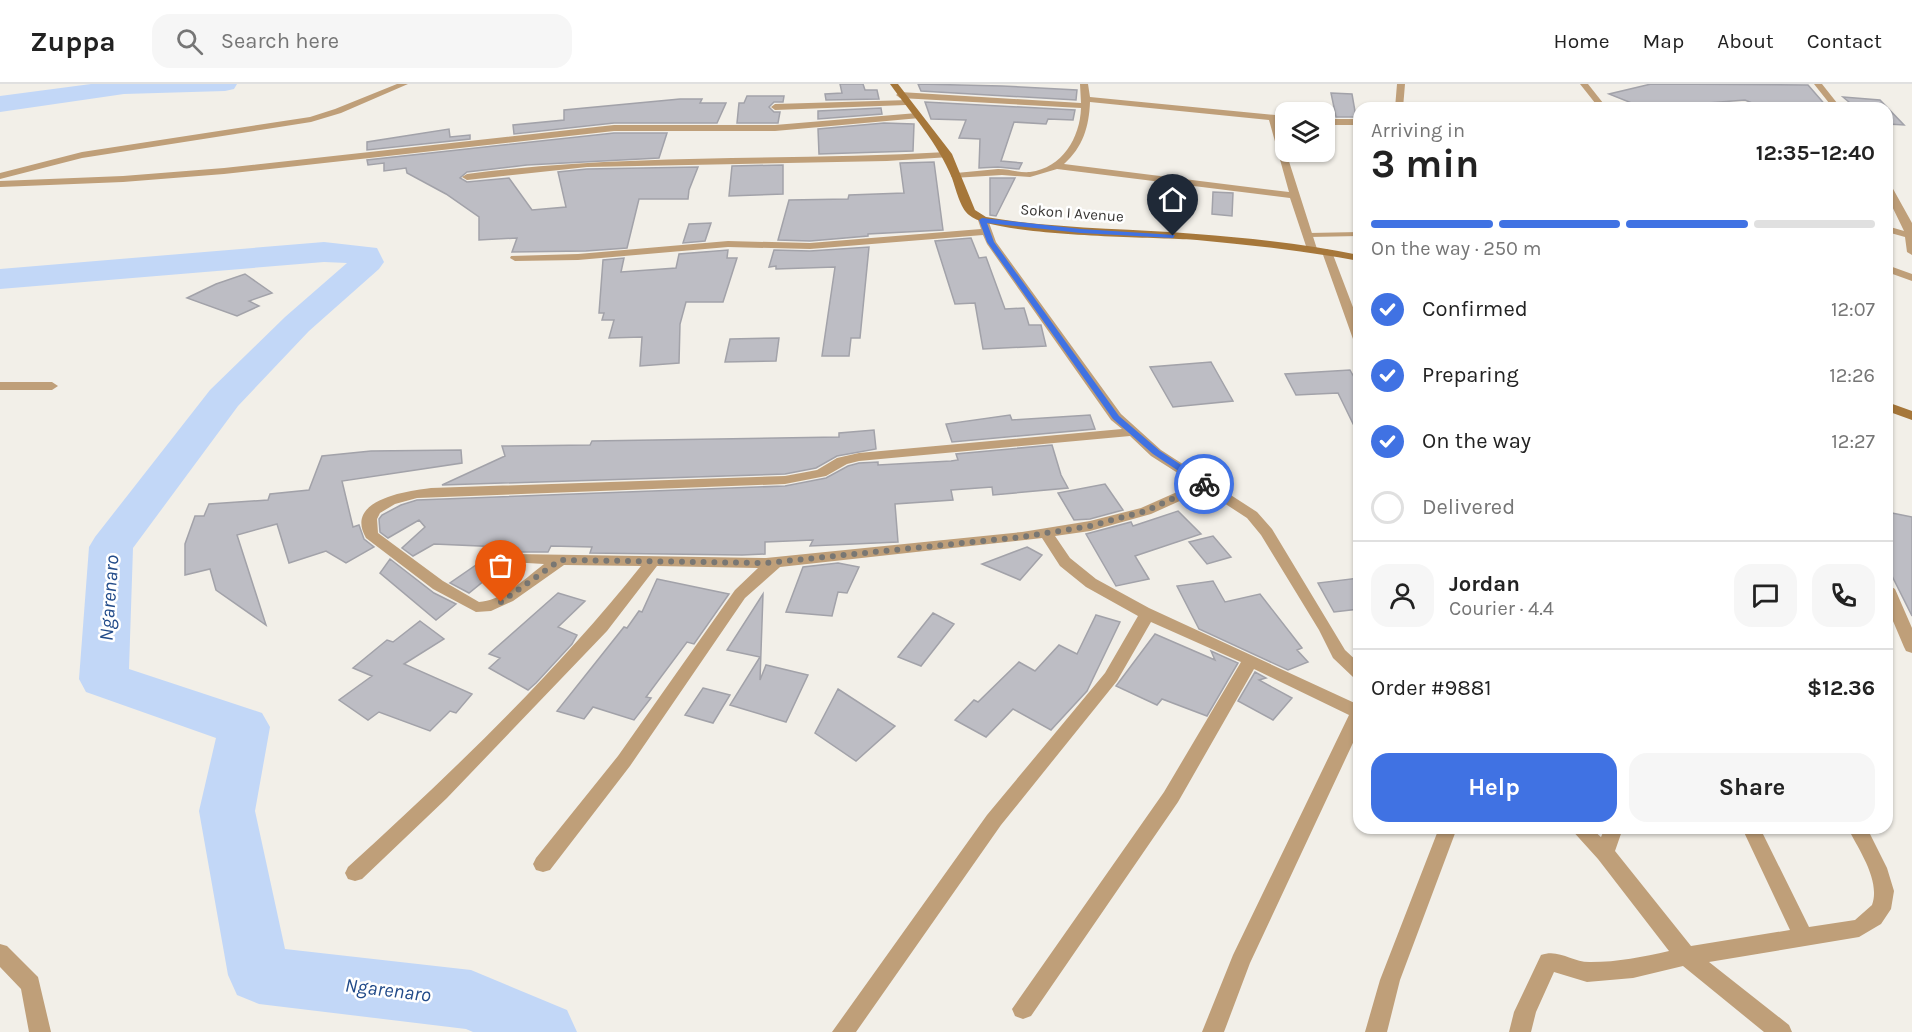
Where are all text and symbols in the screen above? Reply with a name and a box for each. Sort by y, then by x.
search box [152,14,572,68]
text: Zuppa [30,25,116,58]
icon: search [173,25,206,58]
text: Search here [221,28,339,54]
text: Home [1554,29,1610,53]
text: Map [1643,29,1684,53]
text: About [1717,29,1774,53]
text: Contact [1807,29,1882,53]
map controls [1275,102,1335,162]
button: layers [1275,102,1335,162]
text: Arriving in [1371,119,1465,142]
text: 12:35–12:40 [1756,140,1875,166]
text: 3 min [1371,141,1479,187]
pin [1147,174,1198,236]
icon: home [1156,183,1189,216]
street label: Sokon I Avenue [1020,200,1124,226]
text: On the way · 250 m [1371,237,1541,260]
icon: check [1371,293,1404,326]
text: Confirmed [1422,296,1528,322]
text: 12:07 [1831,298,1875,321]
icon: check [1371,359,1404,392]
text: Preparing [1422,362,1519,388]
text: 12:26 [1829,364,1875,387]
icon: check [1371,425,1404,458]
text: On the way [1422,428,1531,454]
text: 12:27 [1831,430,1875,453]
courier [1174,454,1234,514]
icon: bike [1188,468,1221,501]
text: Delivered [1422,494,1515,520]
pin [475,540,526,602]
icon: bag [484,549,517,582]
water label: Ngarenaro [95,554,123,642]
button: person [1371,564,1434,627]
button: chat [1734,564,1797,627]
button: phone [1812,564,1875,627]
text: Jordan [1449,571,1520,597]
text: Courier · 4.4 [1449,597,1554,620]
text: Order #9881 [1371,675,1492,701]
text: $12.36 [1807,675,1875,701]
button: Help [1371,753,1617,822]
button: Share [1629,753,1875,822]
water label: Ngarenaro [344,973,432,1007]

